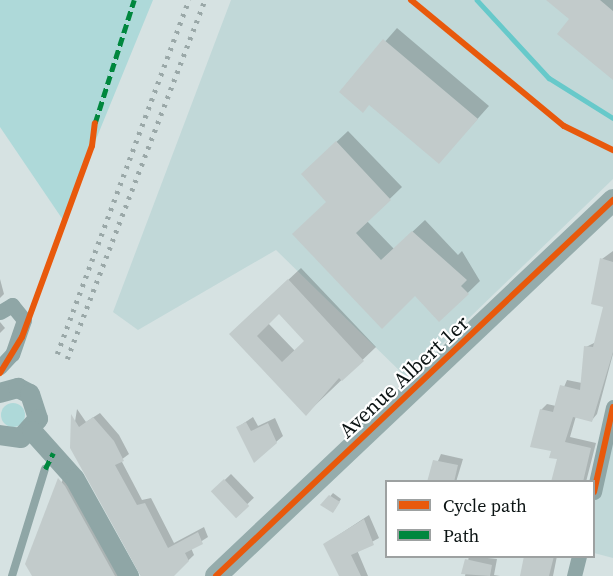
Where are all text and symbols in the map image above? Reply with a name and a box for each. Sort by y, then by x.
street label: Avenue Albert 1er [334,311,474,443]
legend [385,480,595,558]
text: Cycle path [443,493,527,518]
text: Path [443,523,479,548]

